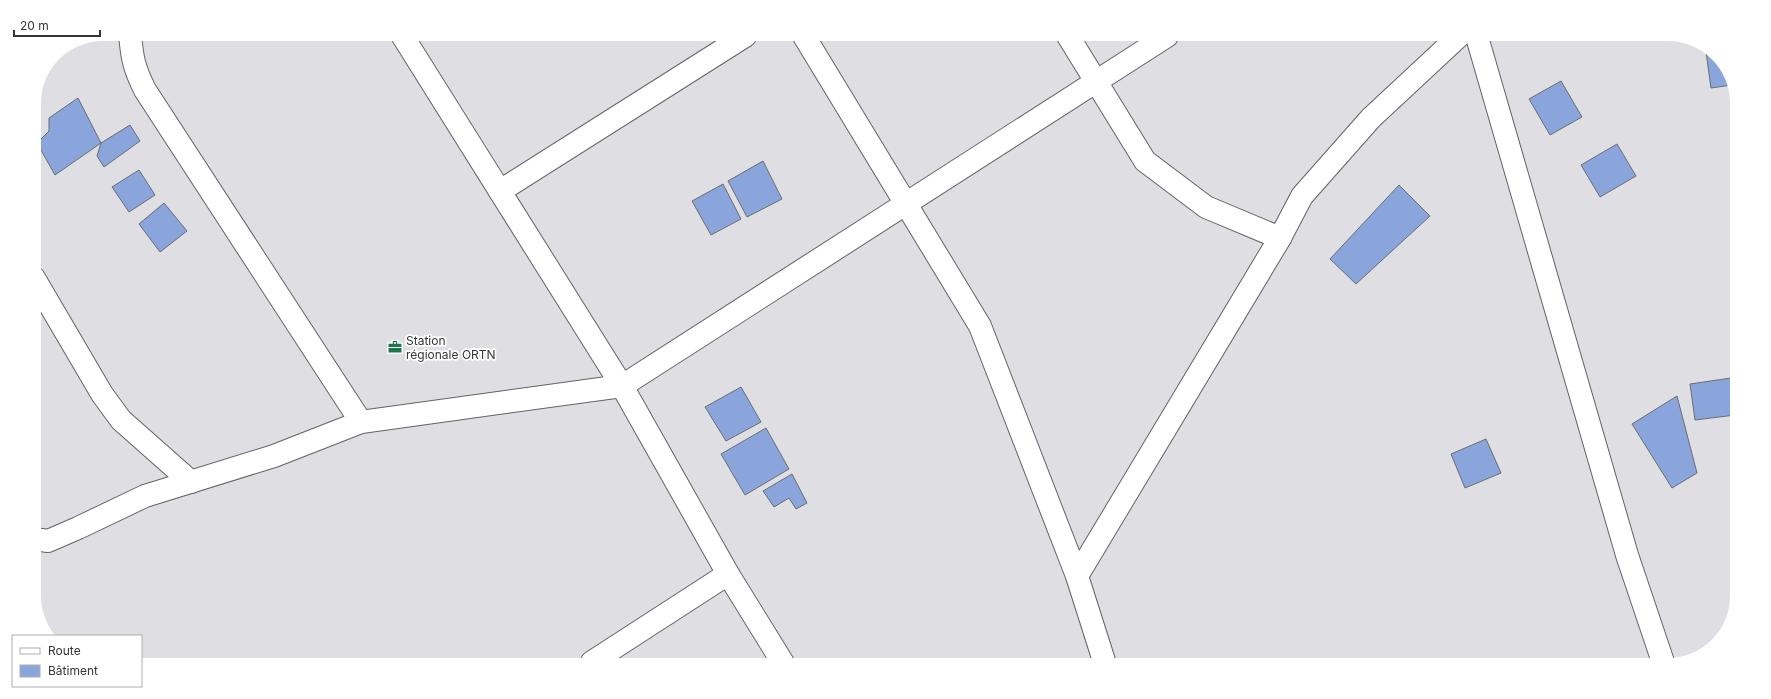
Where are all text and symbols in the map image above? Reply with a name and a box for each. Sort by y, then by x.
scale bar [14,12,100,38]
text: 20 m [20,18,49,33]
place label: Station régionale ORTN [406,333,496,362]
office icon: Station régionale ORTN [387,339,403,355]
legend [12,635,142,687]
text: Route [48,643,81,658]
text: Bâtiment [48,663,98,678]

